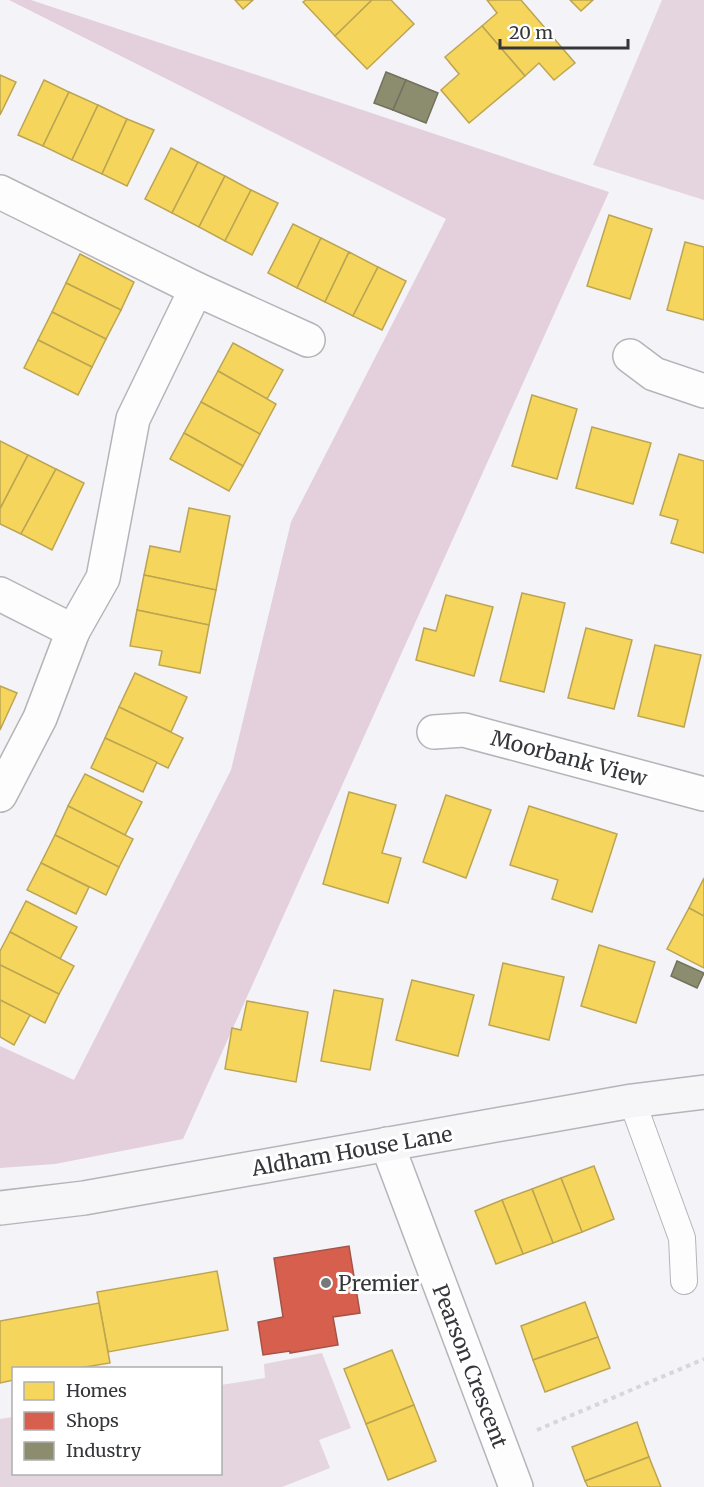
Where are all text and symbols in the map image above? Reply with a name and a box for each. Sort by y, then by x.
scale bar [500,12,628,50]
text: 20 m [509,21,553,44]
street label: Moorbank View [488,724,650,792]
street label: Aldham House Lane [249,1120,454,1182]
place label: Premier [338,1270,419,1297]
marker: Premier [319,1276,333,1290]
street label: Pearson Crescent [426,1280,514,1452]
legend [12,1367,222,1475]
text: Homes [66,1379,127,1402]
text: Shops [66,1409,119,1432]
text: Industry [66,1439,142,1462]

